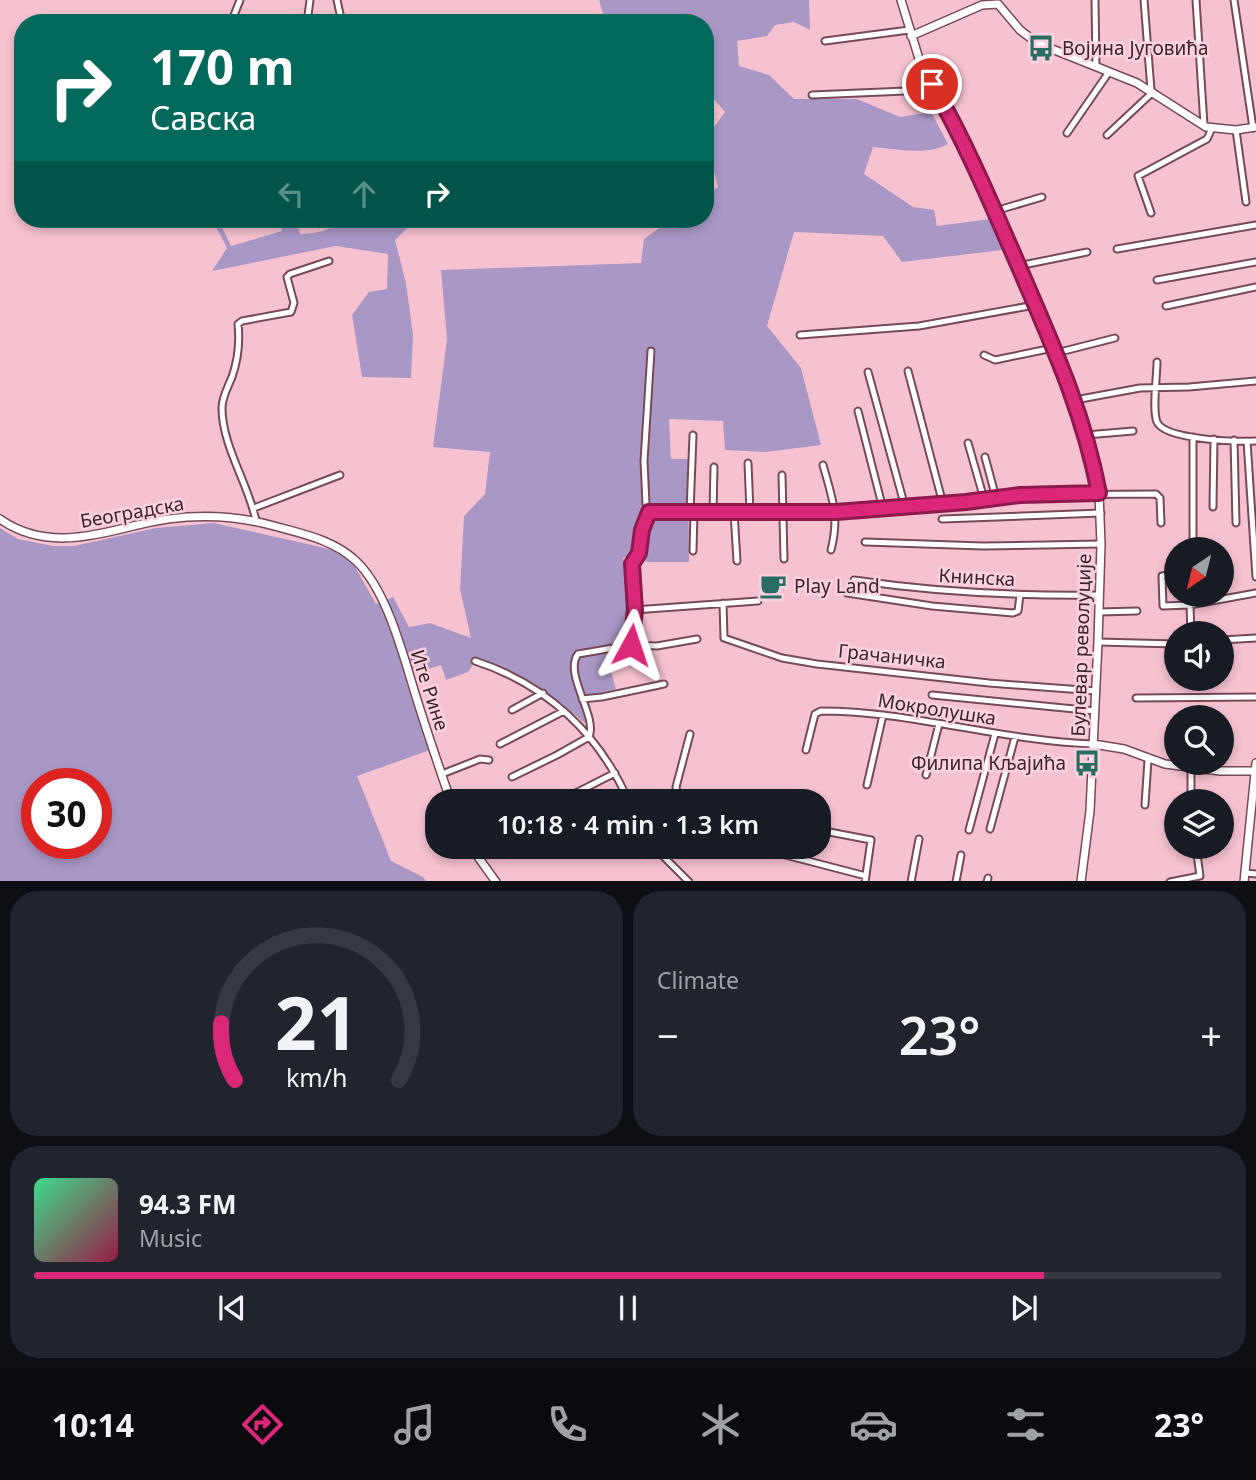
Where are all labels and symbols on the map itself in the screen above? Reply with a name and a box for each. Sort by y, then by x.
bus stop icon: Војина Југовића [1026,33,1056,63]
place label: Војина Југовића [1062,35,1209,61]
pin [902,54,962,114]
street label: Београдска [78,490,186,534]
north arrow [1164,537,1234,607]
street label: Булевар револуције [1065,553,1097,737]
street label: Книнска [938,562,1016,592]
cafe icon: Play Land [758,571,788,601]
place label: Play Land [794,573,880,599]
position arrow [594,608,668,682]
street label: Грачаничка [837,637,947,675]
street label: Ите Рине [405,646,455,734]
street label: Мокролушка [876,687,998,731]
bus stop icon: Филипа Кљајића [1072,748,1102,778]
place label: Филипа Кљајића [911,750,1066,776]
speed limit sign: 30 [21,768,112,859]

